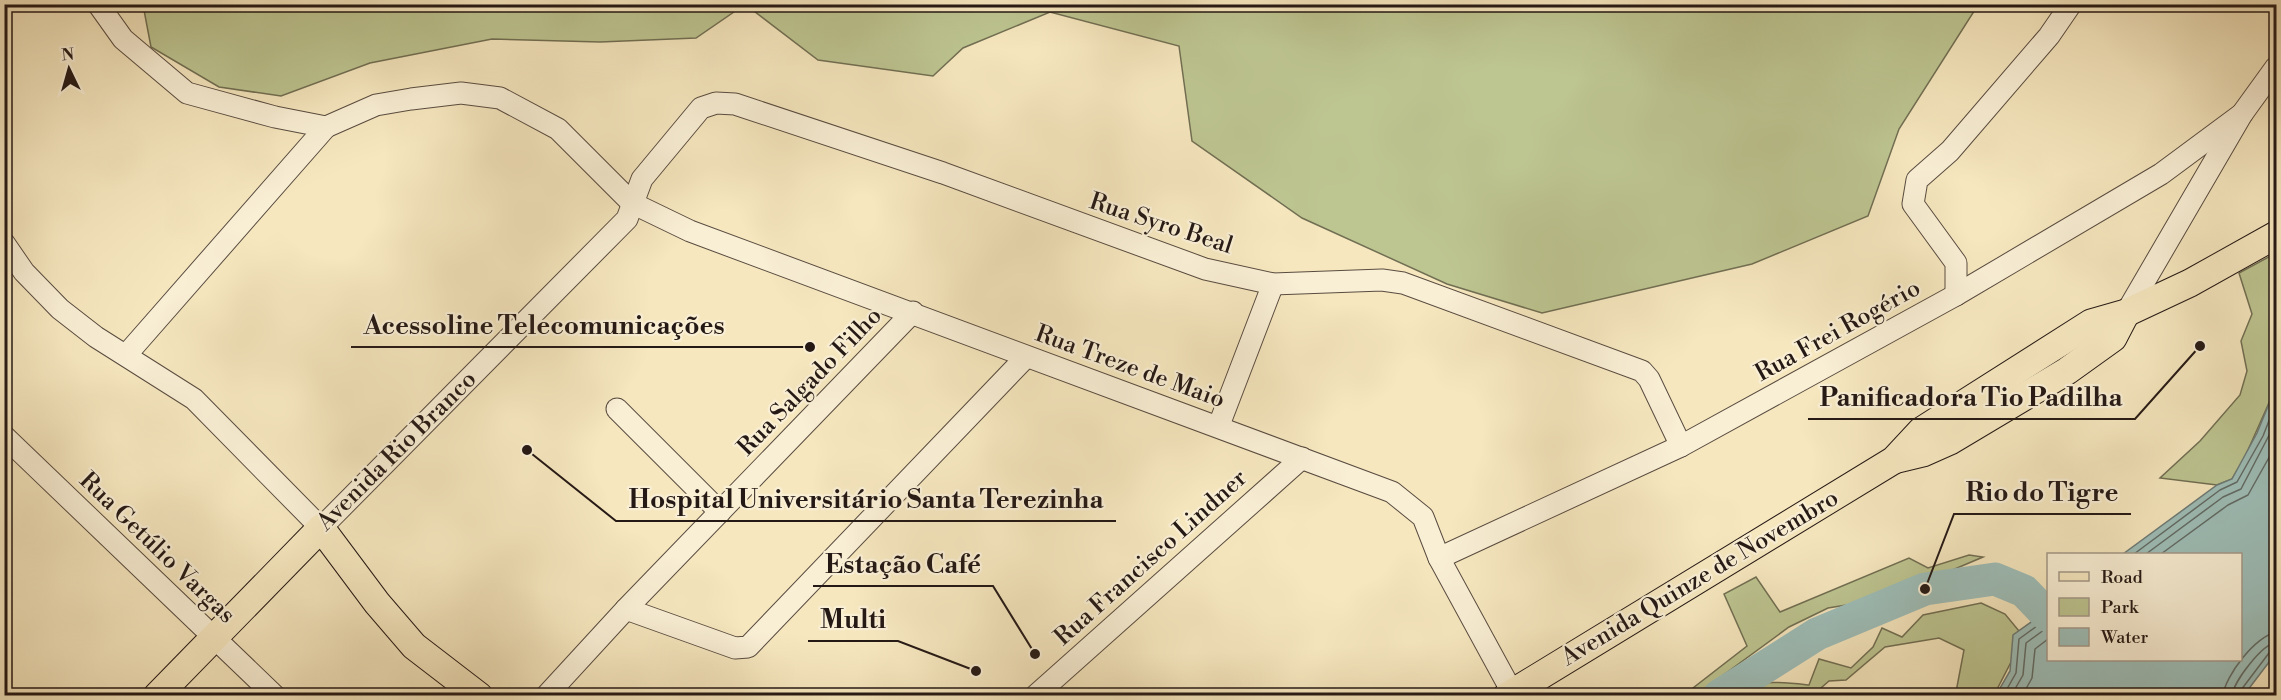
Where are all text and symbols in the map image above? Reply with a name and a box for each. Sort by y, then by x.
north arrow [39,39,99,99]
text: N [61,45,75,66]
street label: Rua Syro Beal [1085,187,1237,261]
street label: Rua Frei Rogério [1750,273,1926,389]
street label: Rua Salgado Filho [731,301,889,463]
callout: Acessoline Telecomunicações [351,303,736,347]
text: Acessoline Telecomunicações [362,310,725,342]
street label: Rua Treze de Maio [1031,319,1229,415]
street label: Avenida Rio Branco [310,365,483,538]
callout: Panificadora Tio Padilha [1808,375,2135,419]
text: Panificadora Tio Padilha [1820,382,2123,414]
street label: Rua Francisco Lindner [1048,463,1254,653]
street label: Rua Getúlio Vargas [73,466,241,630]
callout: Rio do Tigre [1954,470,2131,514]
callout: Hospital Universitário Santa Terezinha [616,477,1116,521]
text: Rio do Tigre [1966,477,2118,509]
street label: Avenida Quinze de Novembro [1555,483,1844,673]
text: Hospital Universitário Santa Terezinha [628,484,1104,516]
callout: Estação Café [813,542,993,586]
text: Estação Café [825,549,981,581]
legend [2047,553,2242,661]
text: Road [2101,566,2144,589]
text: Park [2101,596,2140,619]
callout: Multi [808,597,898,641]
text: Multi [820,604,886,636]
text: Water [2100,626,2149,649]

